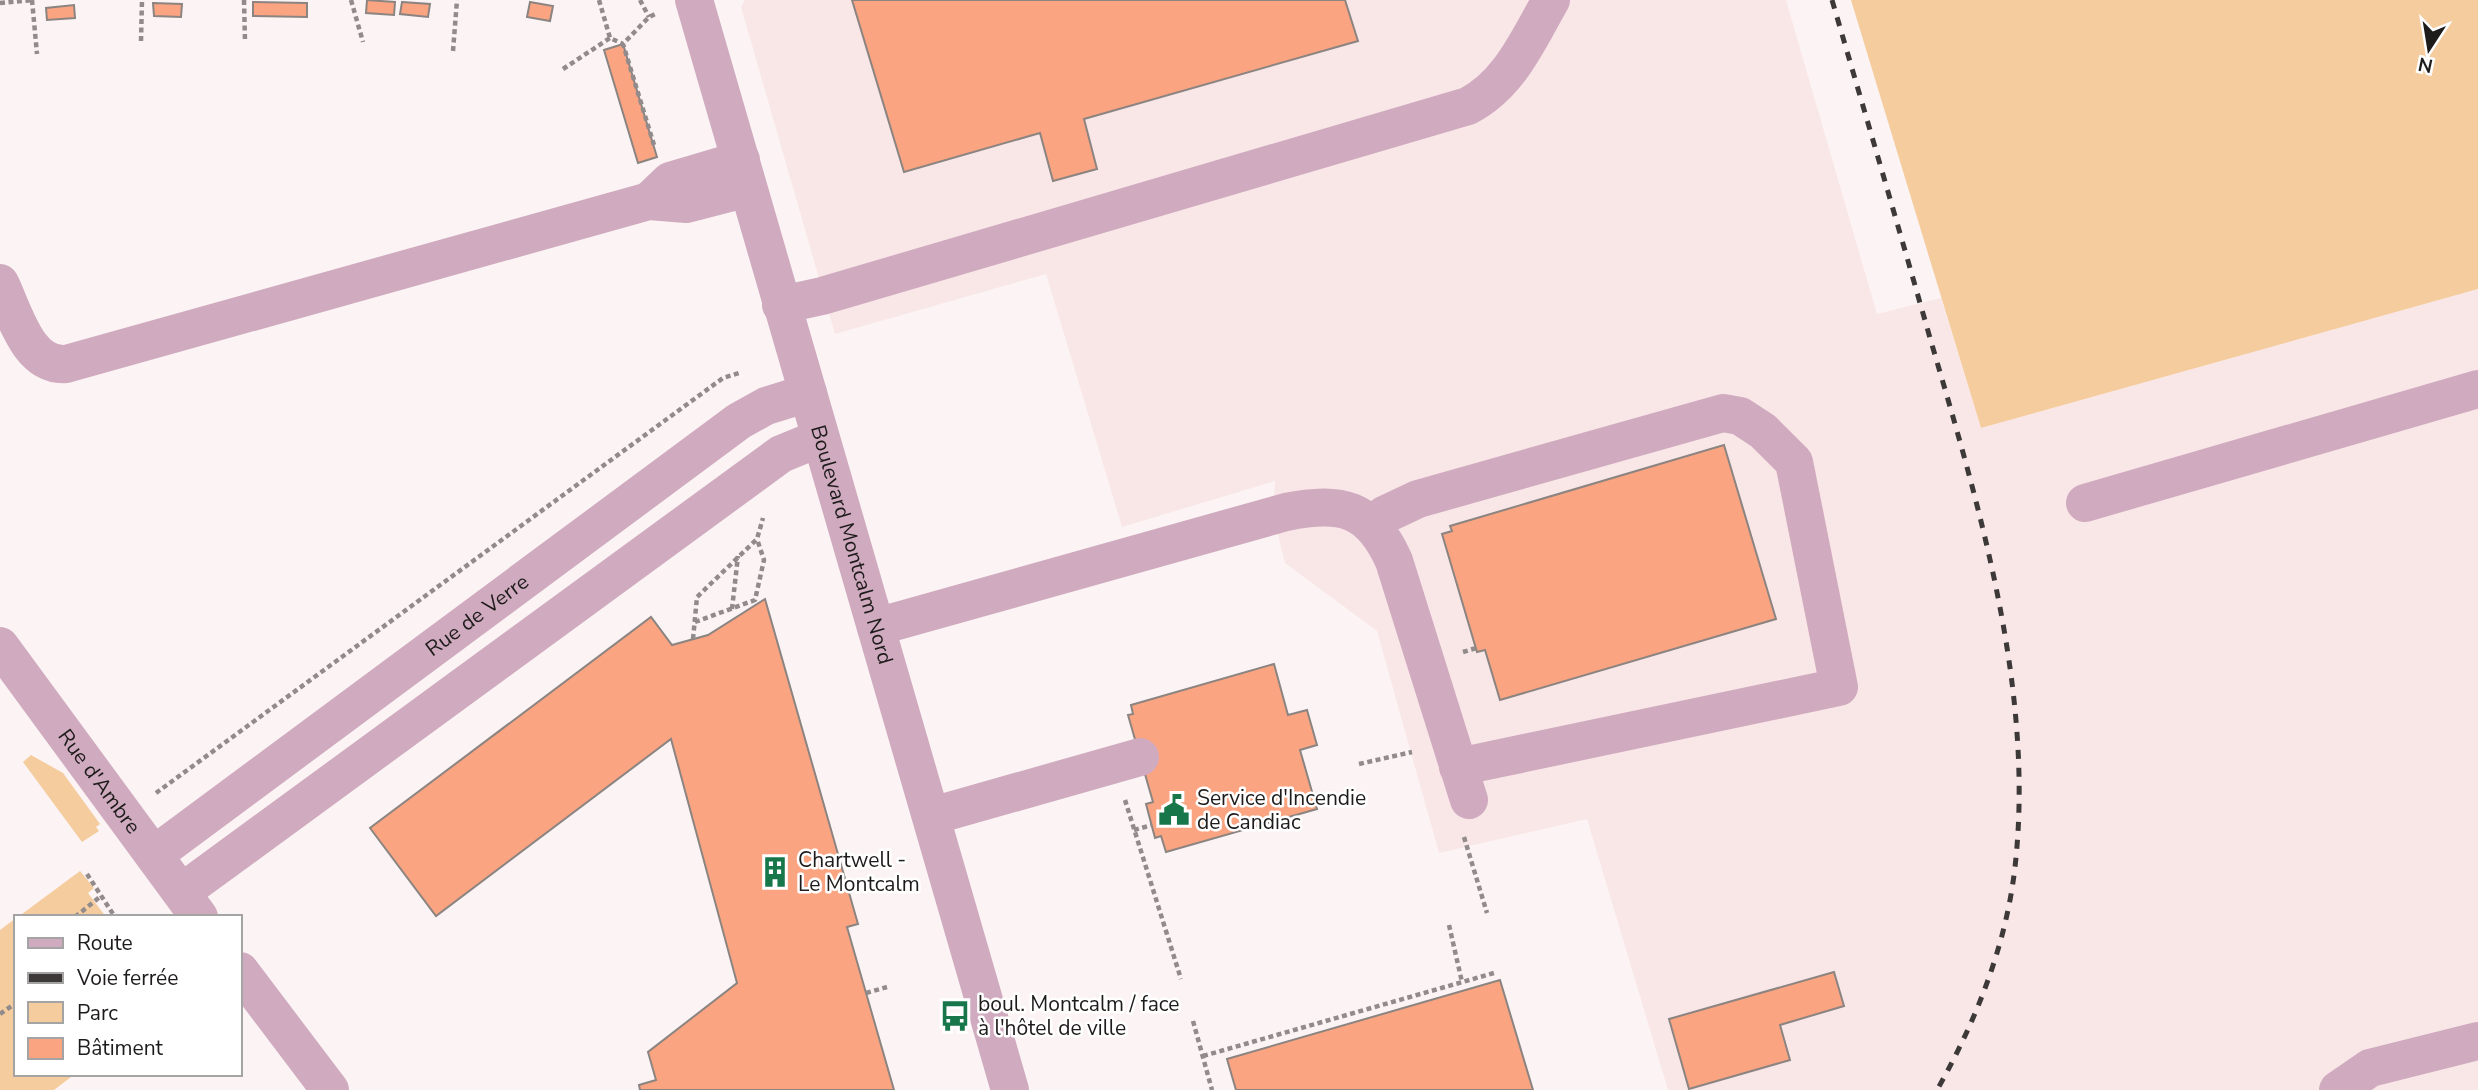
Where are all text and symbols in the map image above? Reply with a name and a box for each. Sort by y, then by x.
north arrow [2394,14,2464,84]
text: N [2416,50,2435,79]
street label: Boulevard Montcalm Nord [804,422,900,667]
street label: Rue de Verre [420,568,534,663]
street label: Rue d'Ambre [52,723,147,839]
place label: Service d'Incendie de Candiac [1197,784,1366,836]
public building icon: Service d'Incendie de Candiac [1157,793,1191,827]
place label: Chartwell - Le Montcalm [798,846,920,898]
building icon: Chartwell - Le Montcalm [758,855,792,889]
legend [14,915,242,1076]
text: Route [77,929,133,957]
text: Voie ferrée [76,964,178,992]
place label: boul. Montcalm / face à l'hôtel de ville [978,990,1180,1042]
text: Parc [77,999,118,1027]
bus stop icon: boul. Montcalm / face à l'hôtel de ville [938,999,972,1033]
text: Bâtiment [77,1034,164,1062]

